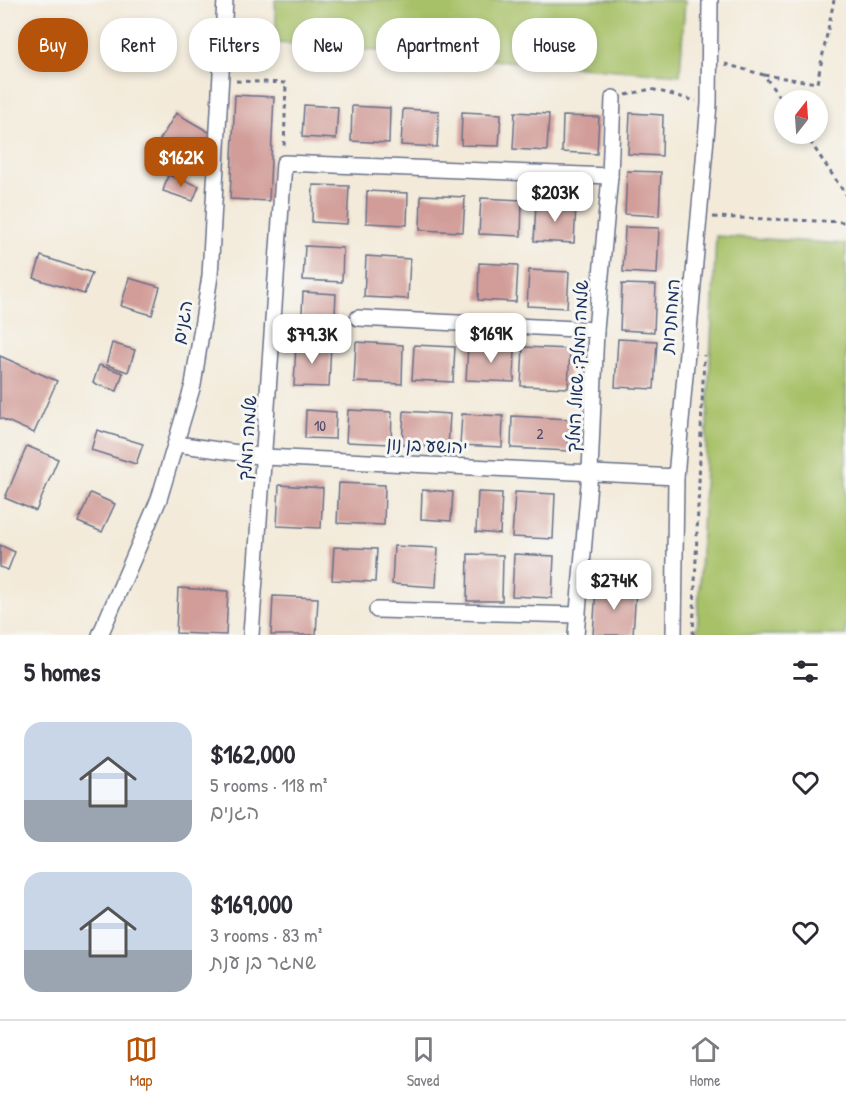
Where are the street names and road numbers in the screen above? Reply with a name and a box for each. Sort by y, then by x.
street label: המחתרות [654,278,686,355]
street label: שלמה המלך; שאול המלך [560,279,594,453]
street label: הגנים [166,298,198,346]
street label: שלמה המלך [232,395,262,481]
street label: יהושע בן נון [386,430,468,460]

